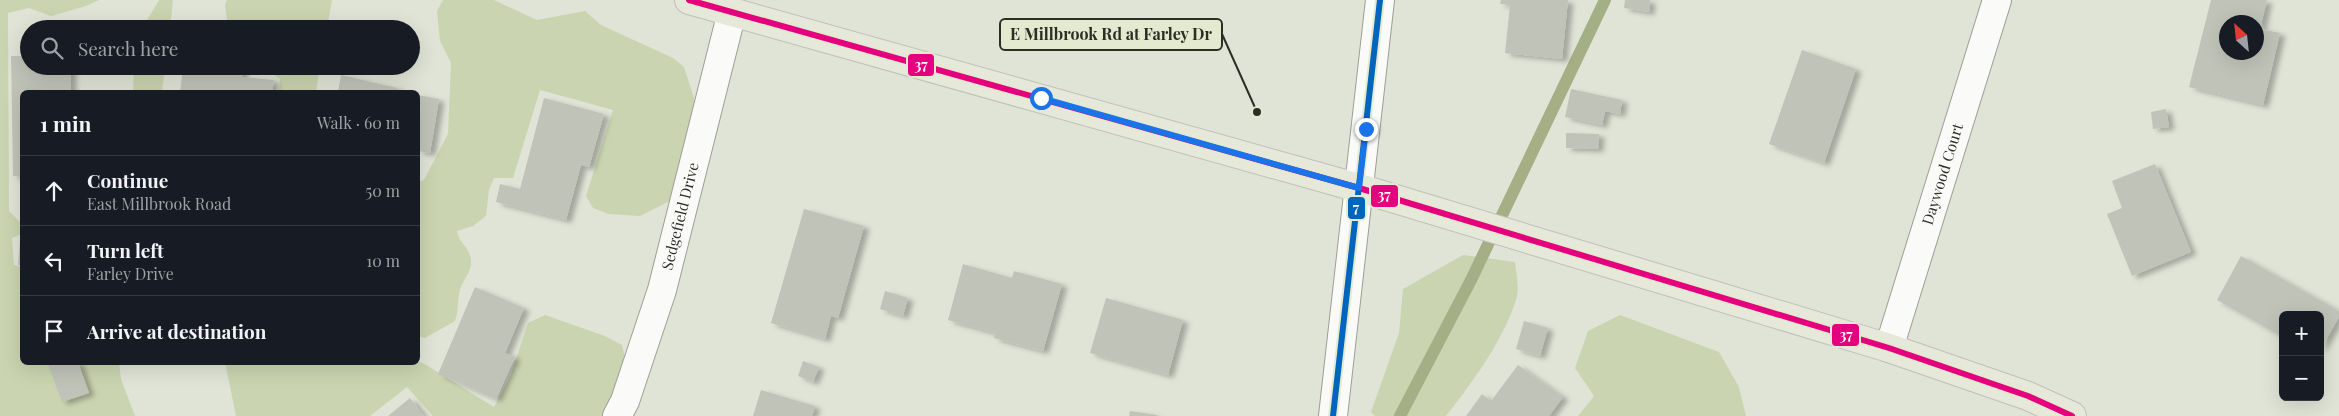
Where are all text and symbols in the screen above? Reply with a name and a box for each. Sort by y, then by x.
north arrow [2219,15,2264,60]
callout: E Millbrook Rd at Farley Dr [1000,19,1222,50]
search box [20,20,420,75]
text: E Millbrook Rd at Farley Dr [1010,23,1212,44]
icon: search [38,34,66,62]
text: Search here [78,35,178,61]
line badge: 37 [907,53,935,77]
text: 37 [914,55,928,74]
route start [1030,87,1053,110]
text: 1 min [40,109,91,137]
text: Walk · 60 m [317,112,400,133]
route end [1355,118,1378,141]
street label: Daywood Court [1917,120,1967,227]
street label: Sedgefield Drive [656,160,703,272]
text: Continue [87,167,168,193]
icon: ahead [40,177,68,205]
text: 50 m [366,180,400,201]
line badge: 37 [1370,184,1399,208]
text: 37 [1377,185,1391,204]
text: East Millbrook Road [87,193,231,214]
line badge: 7 [1347,196,1366,220]
text: 7 [1353,198,1360,217]
text: Turn left [87,237,164,263]
icon: left [40,247,68,275]
text: 10 m [366,250,400,271]
text: Farley Drive [87,263,174,284]
map controls [2279,311,2324,401]
button: + [2279,311,2324,356]
icon: arrive [40,317,68,345]
text: Arrive at destination [87,318,267,344]
line badge: 37 [1831,323,1860,347]
text: 37 [1839,325,1853,344]
button: − [2279,356,2324,401]

